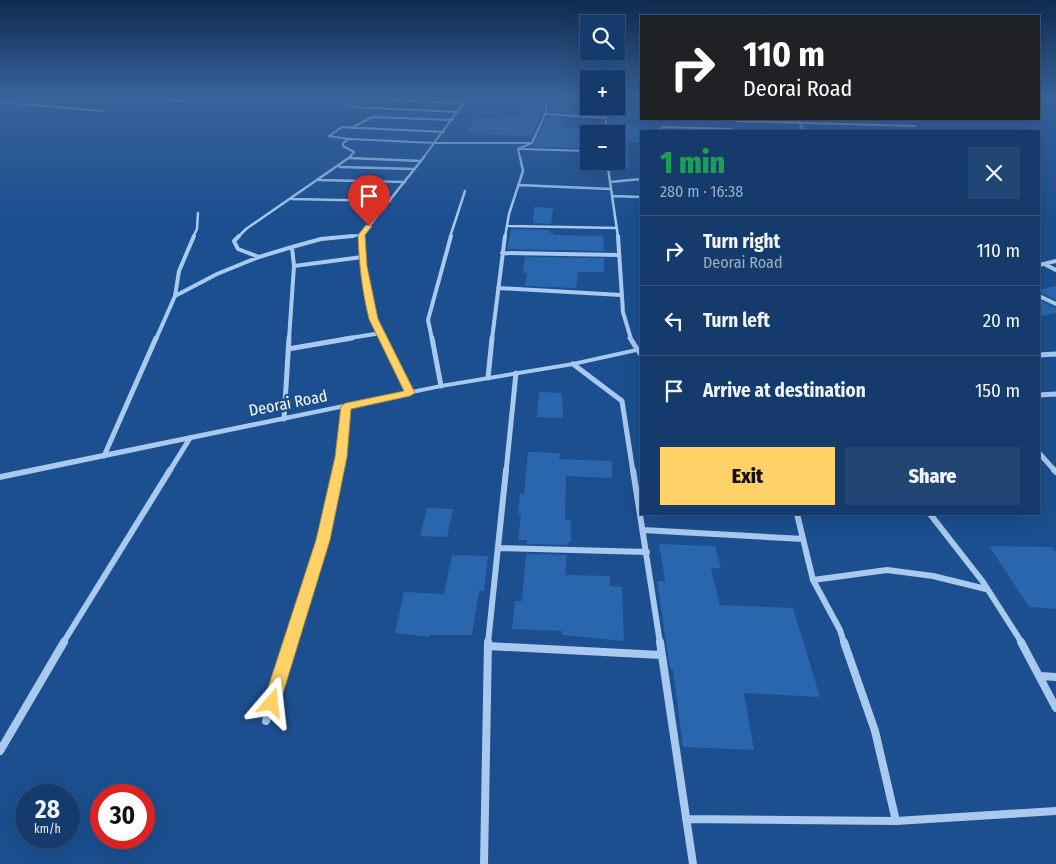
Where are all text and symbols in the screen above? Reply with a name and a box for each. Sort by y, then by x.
map controls [580,15,625,170]
button: search [580,15,625,60]
text: 110 m [743,33,825,75]
icon: right [660,35,725,100]
button: + [580,70,625,115]
text: Deorai Road [743,75,852,102]
button: − [580,125,625,170]
text: 1 min [660,145,725,181]
button: close [968,147,1020,199]
pin [348,175,390,226]
icon: arrive [355,182,383,210]
text: 280 m · 16:38 [660,182,743,201]
text: Turn right [703,230,780,253]
icon: right [660,237,688,265]
text: 110 m [976,239,1020,262]
text: Deorai Road [703,253,783,272]
icon: left [660,307,688,335]
text: Turn left [703,309,770,332]
text: 20 m [983,309,1020,332]
icon: arrive [660,377,688,405]
text: Arrive at destination [703,379,866,402]
text: 150 m [975,379,1020,402]
street label: Deorai Road [247,386,329,420]
button: Exit [660,447,835,505]
button: Share [845,447,1020,505]
position arrow [245,676,297,728]
speed limit sign: 30 [90,784,155,849]
text: 28 [35,795,60,825]
text: km/h [34,822,61,836]

